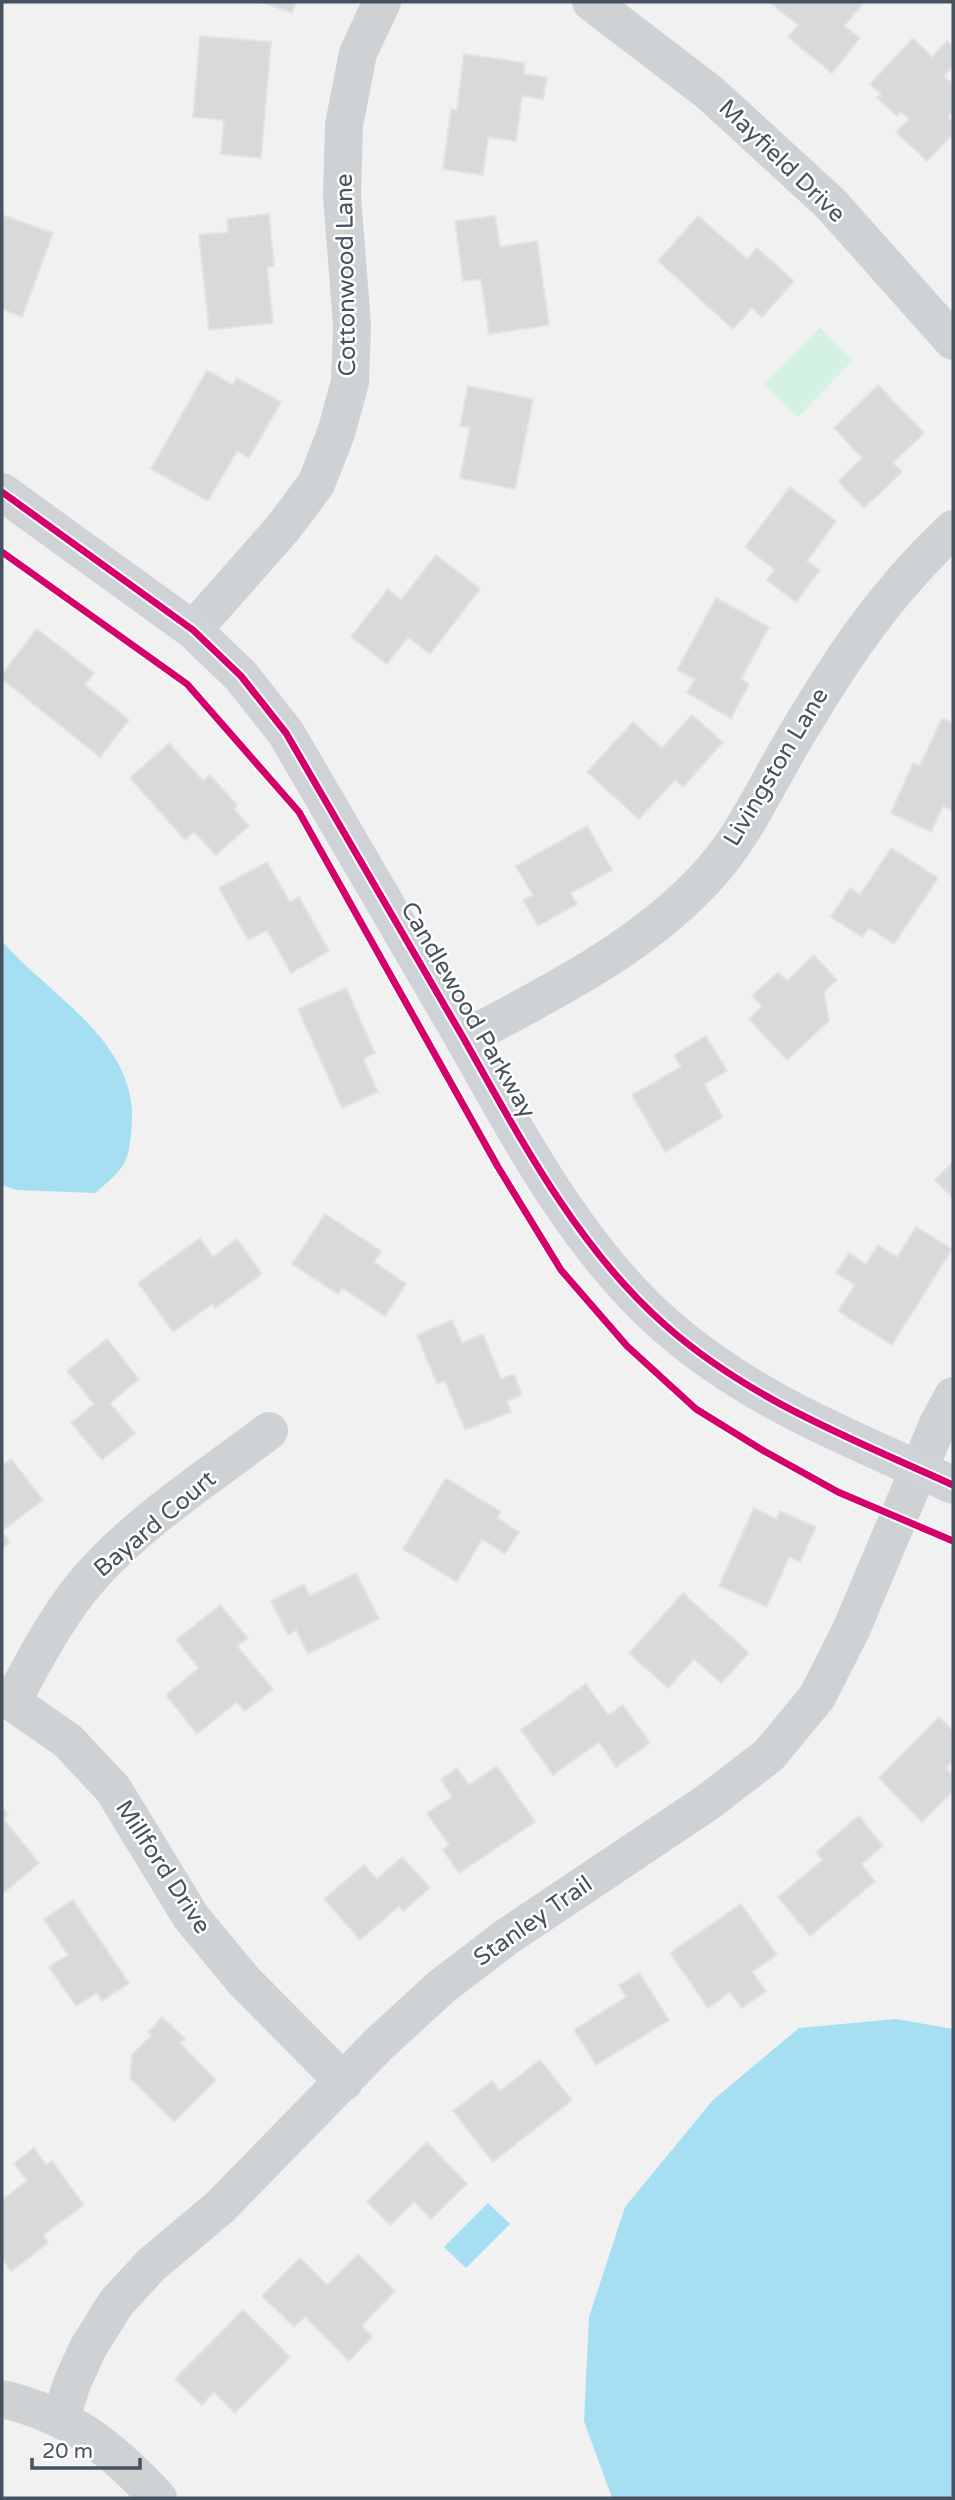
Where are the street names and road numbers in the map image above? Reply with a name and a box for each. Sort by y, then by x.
street label: Mayfield Drive [713,93,851,229]
street label: Cottonwood Lane [330,173,362,377]
street label: Livingston Lane [717,683,835,851]
street label: Candlewood Parkway [394,897,542,1123]
street label: Bayard Court [88,1465,222,1583]
street label: Millford Drive [109,1795,217,1939]
street label: Stanley Trail [468,1870,598,1972]

